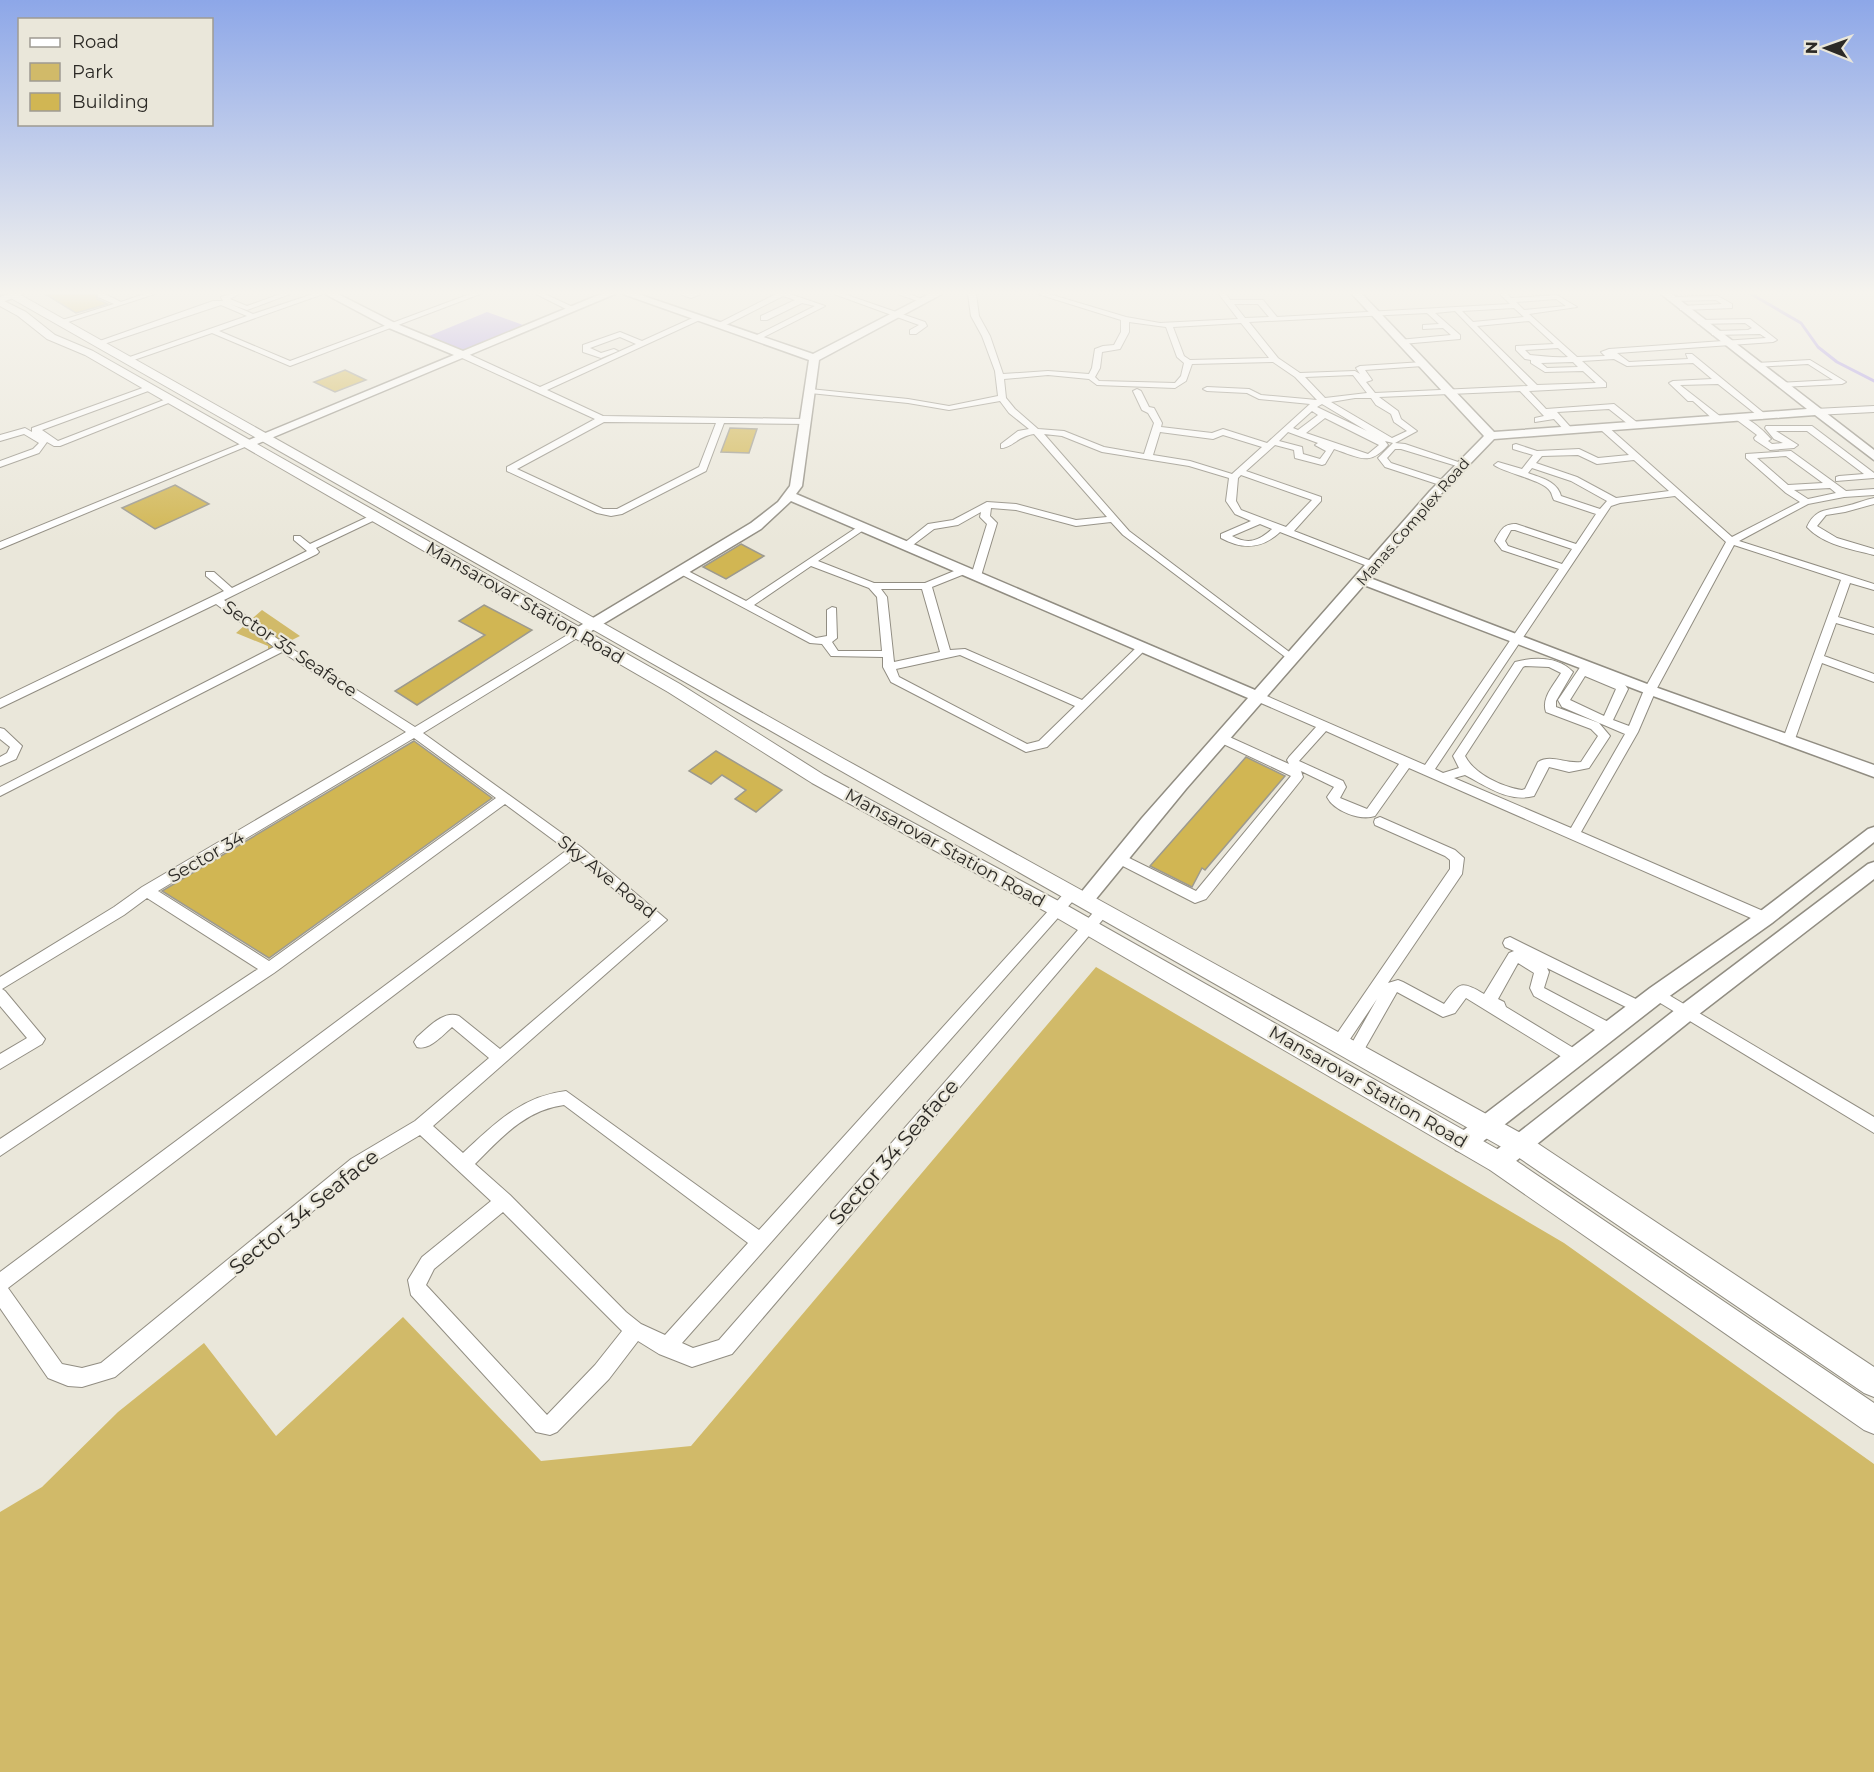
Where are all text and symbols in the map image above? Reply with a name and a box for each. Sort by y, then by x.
legend [18,18,213,126]
north arrow [1796,18,1856,78]
text: Road [72,31,119,53]
text: N [1802,41,1821,54]
text: Park [72,61,113,83]
text: Building [72,91,149,113]
street label: Manas Complex Road [1352,454,1473,590]
street label: Mansarovar Station Road [422,537,628,669]
street label: Sector 35 Seaface [219,596,361,702]
street label: Mansarovar Station Road [841,784,1049,912]
street label: Sector 34 [164,826,248,888]
street label: Sky Ave Road [553,831,661,923]
street label: Mansarovar Station Road [1265,1021,1471,1153]
street label: Sector 34 Seaface [823,1074,964,1230]
street label: Sector 34 Seaface [224,1144,384,1280]

